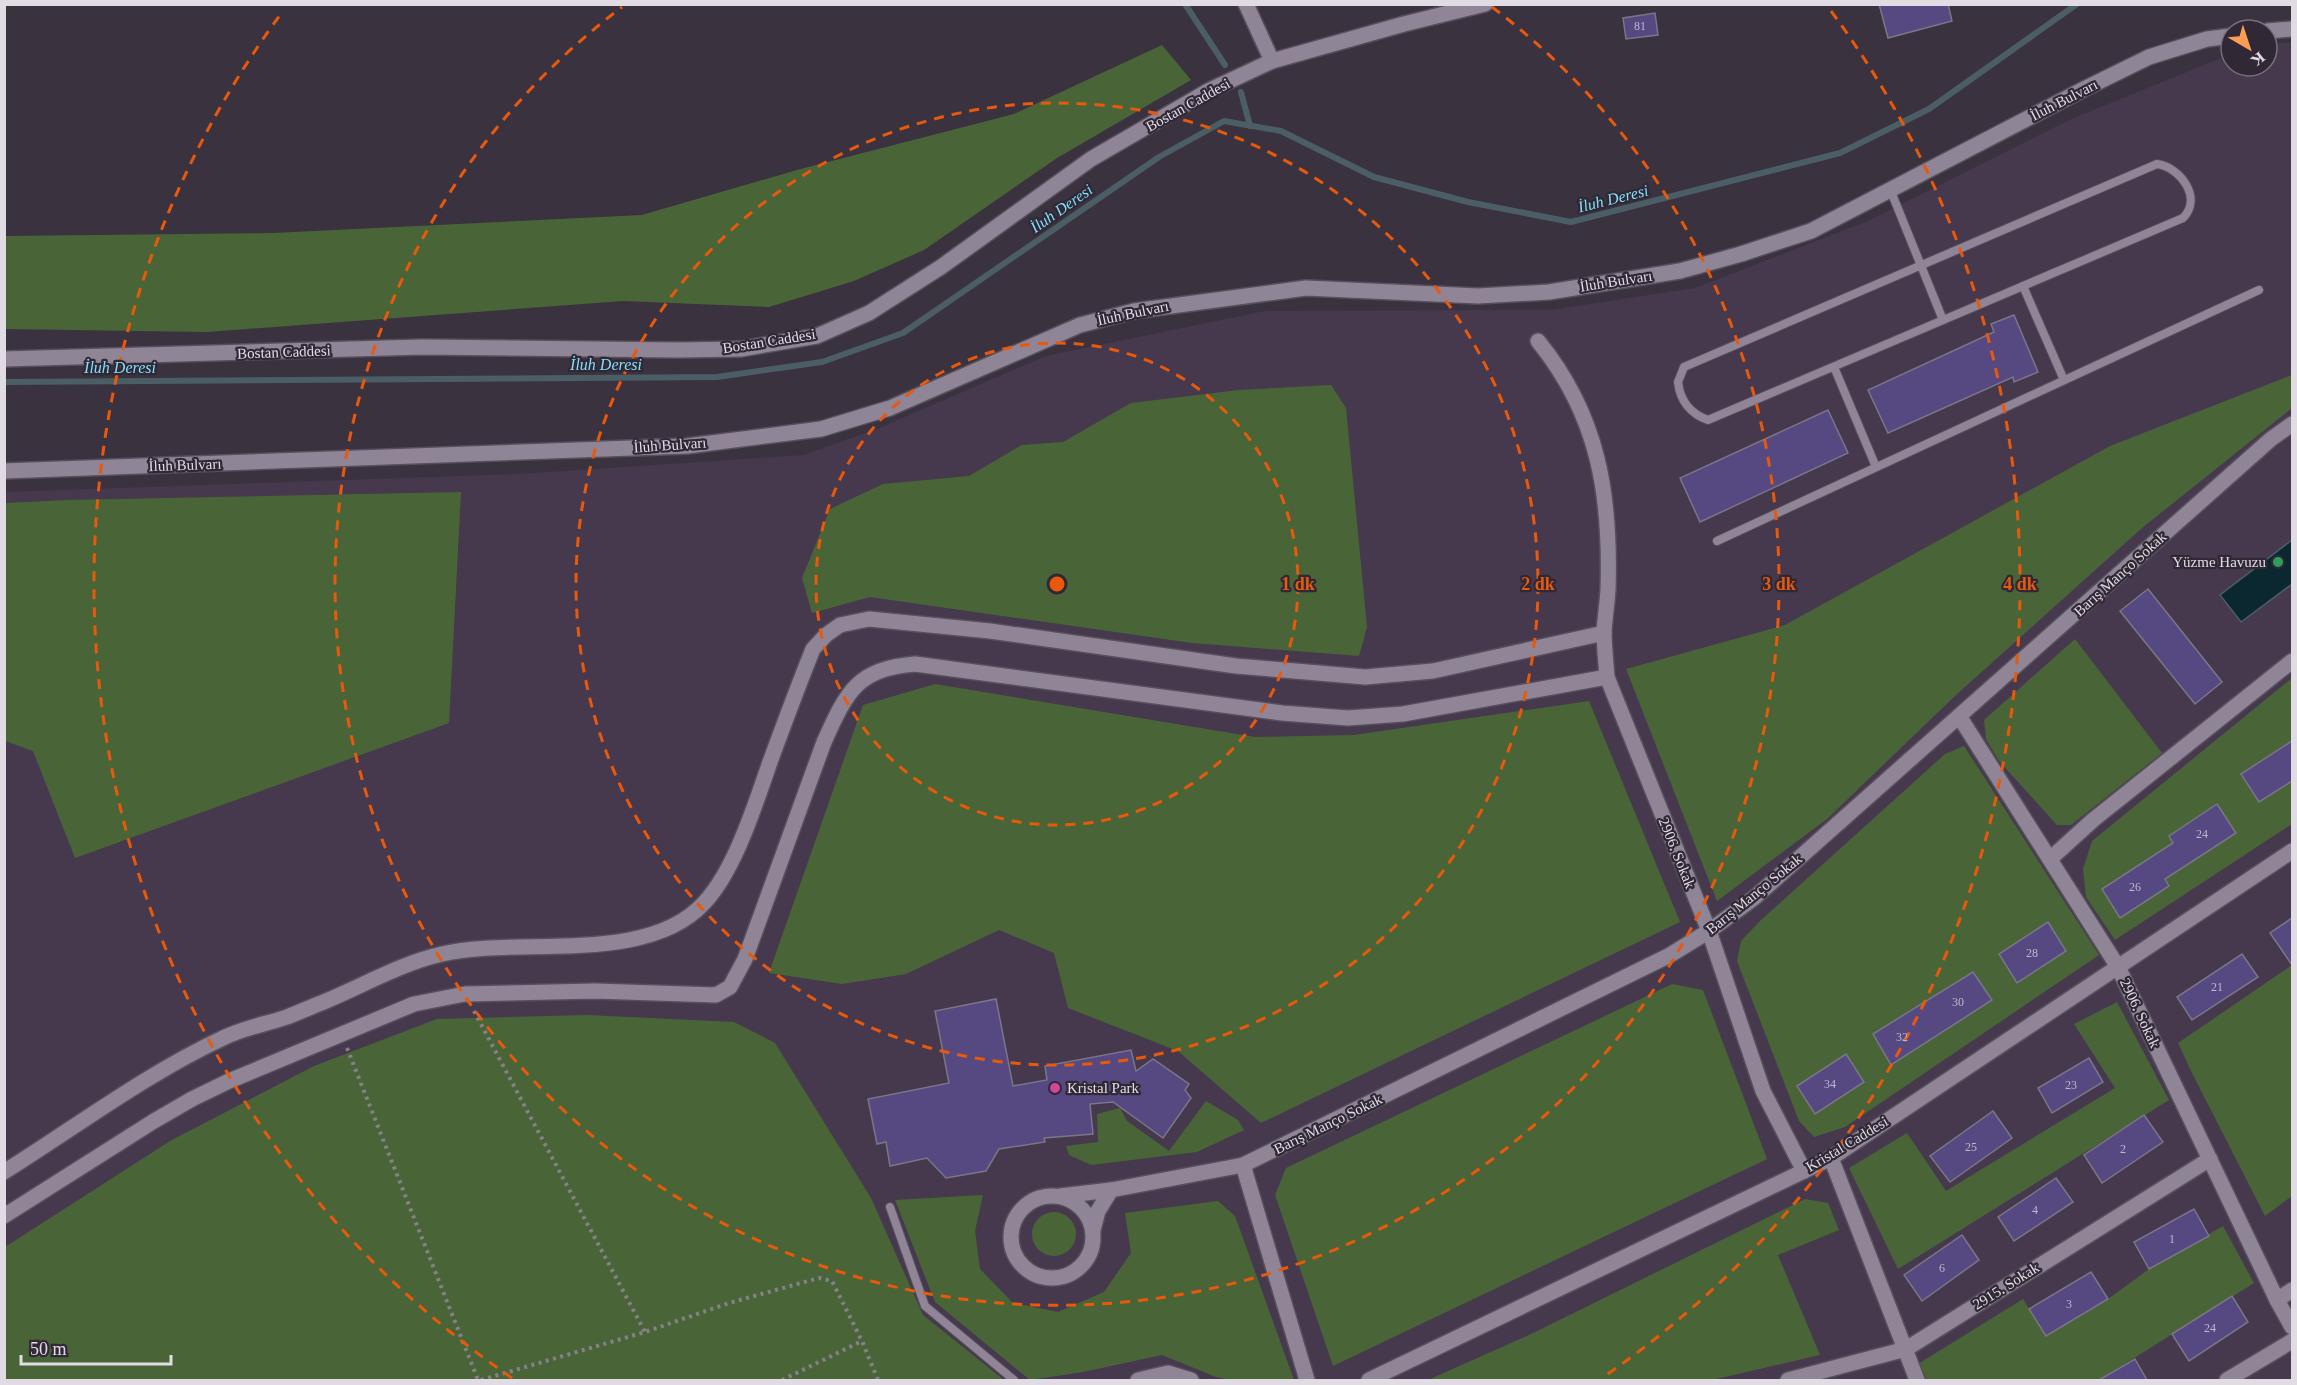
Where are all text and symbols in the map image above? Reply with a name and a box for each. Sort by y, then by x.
north arrow [2219,18,2279,78]
house number: 81 [1634,19,1646,33]
text: K [2248,49,2268,70]
street label: Bostan Caddesi [1143,75,1233,135]
street label: İluh Bulvarı [2028,76,2100,124]
water label: İluh Deresi [1026,181,1096,237]
water label: İluh Deresi [1575,182,1650,216]
street label: İluh Bulvarı [1579,267,1653,295]
street label: İluh Bulvarı [1096,298,1170,328]
street label: Bostan Caddesi [721,326,817,356]
street label: Bostan Caddesi [237,342,331,362]
water label: İluh Deresi [569,356,642,373]
water label: İluh Deresi [83,359,156,376]
street label: İluh Bulvarı [633,434,707,456]
street label: İluh Bulvarı [148,456,222,474]
street label: Barış Manço Sokak [2071,528,2170,620]
place label: Yüzme Havuzu [2172,554,2266,570]
marker: Yüzme Havuzu [2271,555,2285,569]
centre of rings [1047,574,1067,594]
text: 1 dk [1281,574,1315,594]
text: 2 dk [1521,574,1555,594]
text: 3 dk [1762,574,1796,594]
text: 4 dk [2003,574,2037,594]
street label: 2906. Sokak [1656,815,1699,891]
house number: 24 [2196,827,2208,841]
street label: Barış Manço Sokak [1703,850,1805,937]
house number: 26 [2129,880,2141,894]
house number: 28 [2026,946,2038,960]
street label: 2906. Sokak [2117,976,2163,1051]
house number: 21 [2211,980,2223,994]
house number: 30 [1952,995,1964,1009]
house number: 32 [1896,1030,1908,1044]
house number: 34 [1824,1077,1836,1091]
house number: 23 [2065,1078,2077,1092]
place label: Kristal Park [1067,1080,1140,1096]
marker: Kristal Park [1048,1081,1062,1095]
street label: Barış Manço Sokak [1271,1091,1385,1157]
street label: Kristal Caddesi [1803,1113,1891,1175]
house number: 25 [1965,1140,1977,1154]
house number: 2 [2120,1142,2126,1156]
house number: 4 [2032,1203,2038,1217]
house number: 1 [2169,1232,2175,1246]
street label: 2915. Sokak [1970,1259,2042,1313]
house number: 6 [1939,1261,1945,1275]
house number: 3 [2066,1297,2072,1311]
house number: 24 [2204,1321,2216,1335]
scale bar [21,1328,171,1366]
text: 50 m [30,1339,67,1359]

